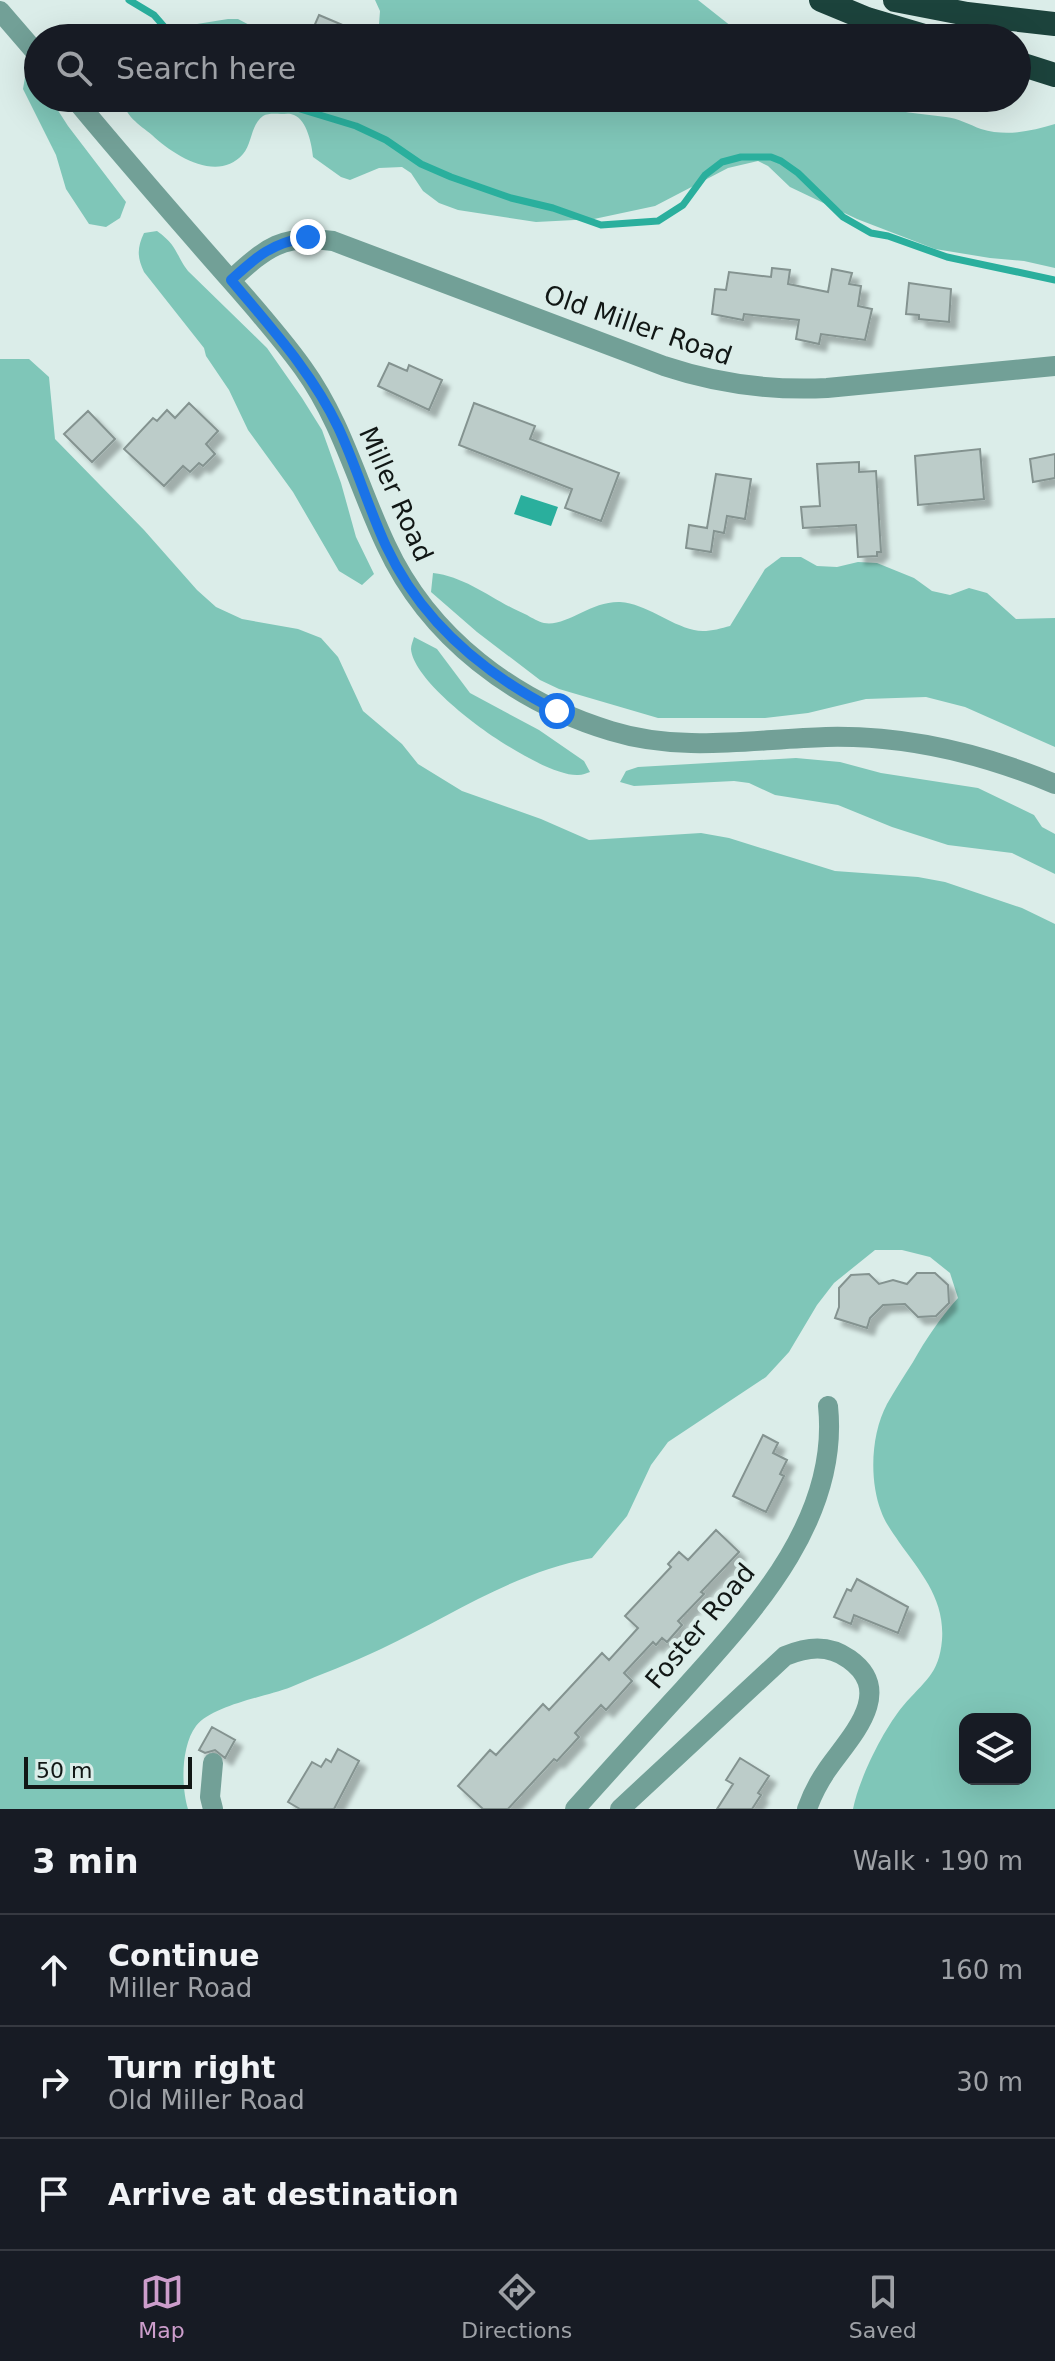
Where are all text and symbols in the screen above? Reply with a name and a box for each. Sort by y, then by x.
search box [24,24,1031,112]
icon: search [52,46,96,90]
text: Search here [116,51,296,86]
route end [290,219,326,255]
street label: Old Miller Road [540,279,736,371]
street label: Miller Road [353,422,439,566]
route start [539,693,575,729]
street label: Foster Road [639,1557,761,1695]
map controls [959,1713,1031,1785]
button: layers [959,1713,1031,1785]
scale bar [24,1753,192,1789]
text: 50 m [36,1758,92,1783]
text: 3 min [32,1841,139,1881]
text: Walk · 190 m [853,1846,1023,1876]
text: Continue [108,1938,260,1973]
icon: ahead [32,1948,76,1992]
text: 160 m [940,1955,1023,1985]
text: Miller Road [108,1973,252,2003]
text: Turn right [108,2050,275,2085]
icon: right [32,2060,76,2104]
text: 30 m [956,2067,1023,2097]
text: Old Miller Road [108,2085,305,2115]
icon: arrive [32,2172,76,2216]
text: Arrive at destination [108,2177,459,2212]
tab: Map [138,2270,185,2343]
tab: Directions [461,2270,572,2343]
tab: Saved [849,2270,917,2343]

